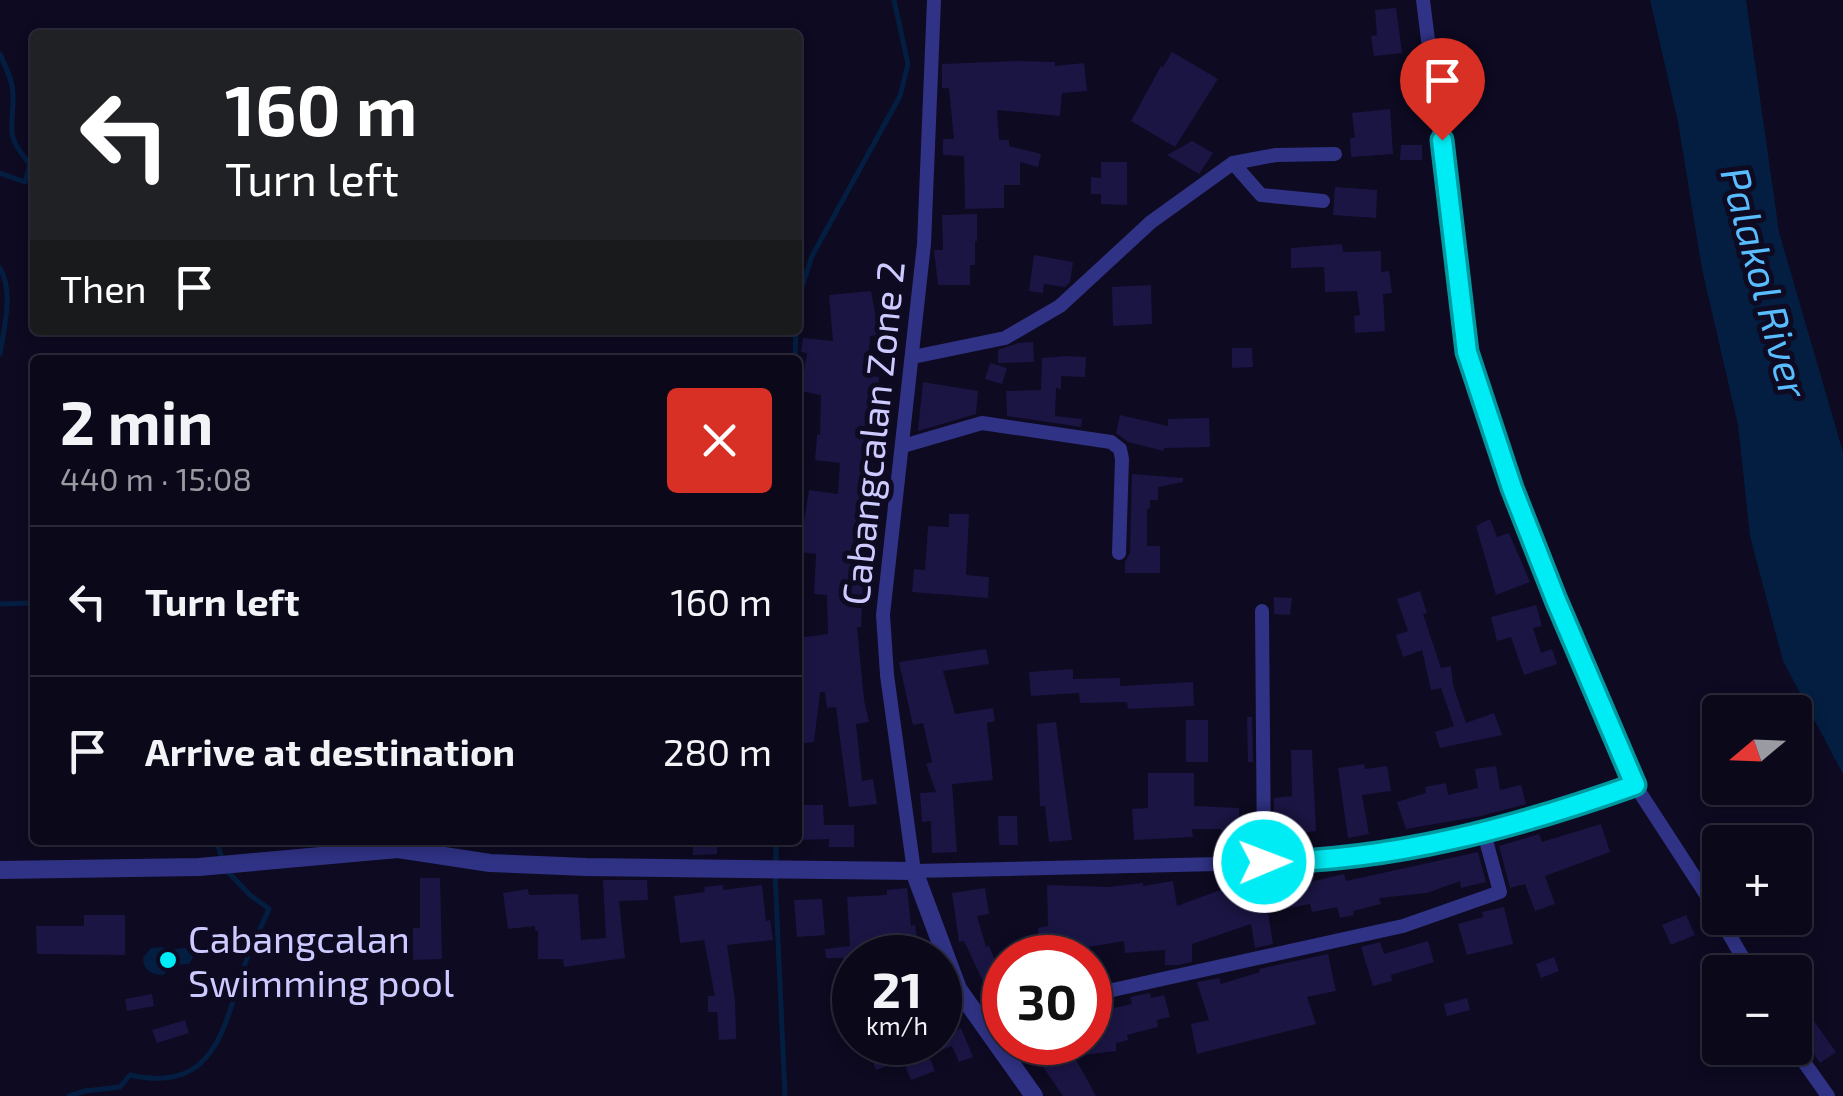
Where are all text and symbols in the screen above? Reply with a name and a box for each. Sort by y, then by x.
pin [1400,38,1485,141]
icon: arrive [1415,53,1470,108]
text: 160 m [225,66,418,150]
icon: left [60,70,190,200]
text: Turn left [225,151,399,205]
water label: Palakol River [1712,161,1820,404]
street label: Cabangcalan Zone 2 [831,259,913,607]
icon: arrive [167,260,222,315]
text: Then [60,265,147,311]
text: 2 min [60,385,213,457]
button: close [667,388,772,493]
text: 440 m · 15:08 [60,459,252,497]
icon: left [60,574,115,629]
text: Turn left [145,578,300,624]
text: 160 m [670,578,772,624]
north arrow [1702,695,1812,805]
map controls [1702,695,1812,1065]
icon: arrive [60,724,115,779]
text: Arrive at destination [145,728,515,774]
text: 280 m [663,728,772,774]
position arrow [1212,810,1316,914]
button: + [1702,825,1812,935]
place label: Cabangcalan Swimming pool [188,915,454,1005]
speed limit sign: 30 [982,935,1112,1065]
marker: Cabangcalan Swimming pool [157,949,179,971]
button: − [1702,955,1812,1065]
text: 21 [872,958,922,1018]
text: km/h [866,1010,928,1040]

